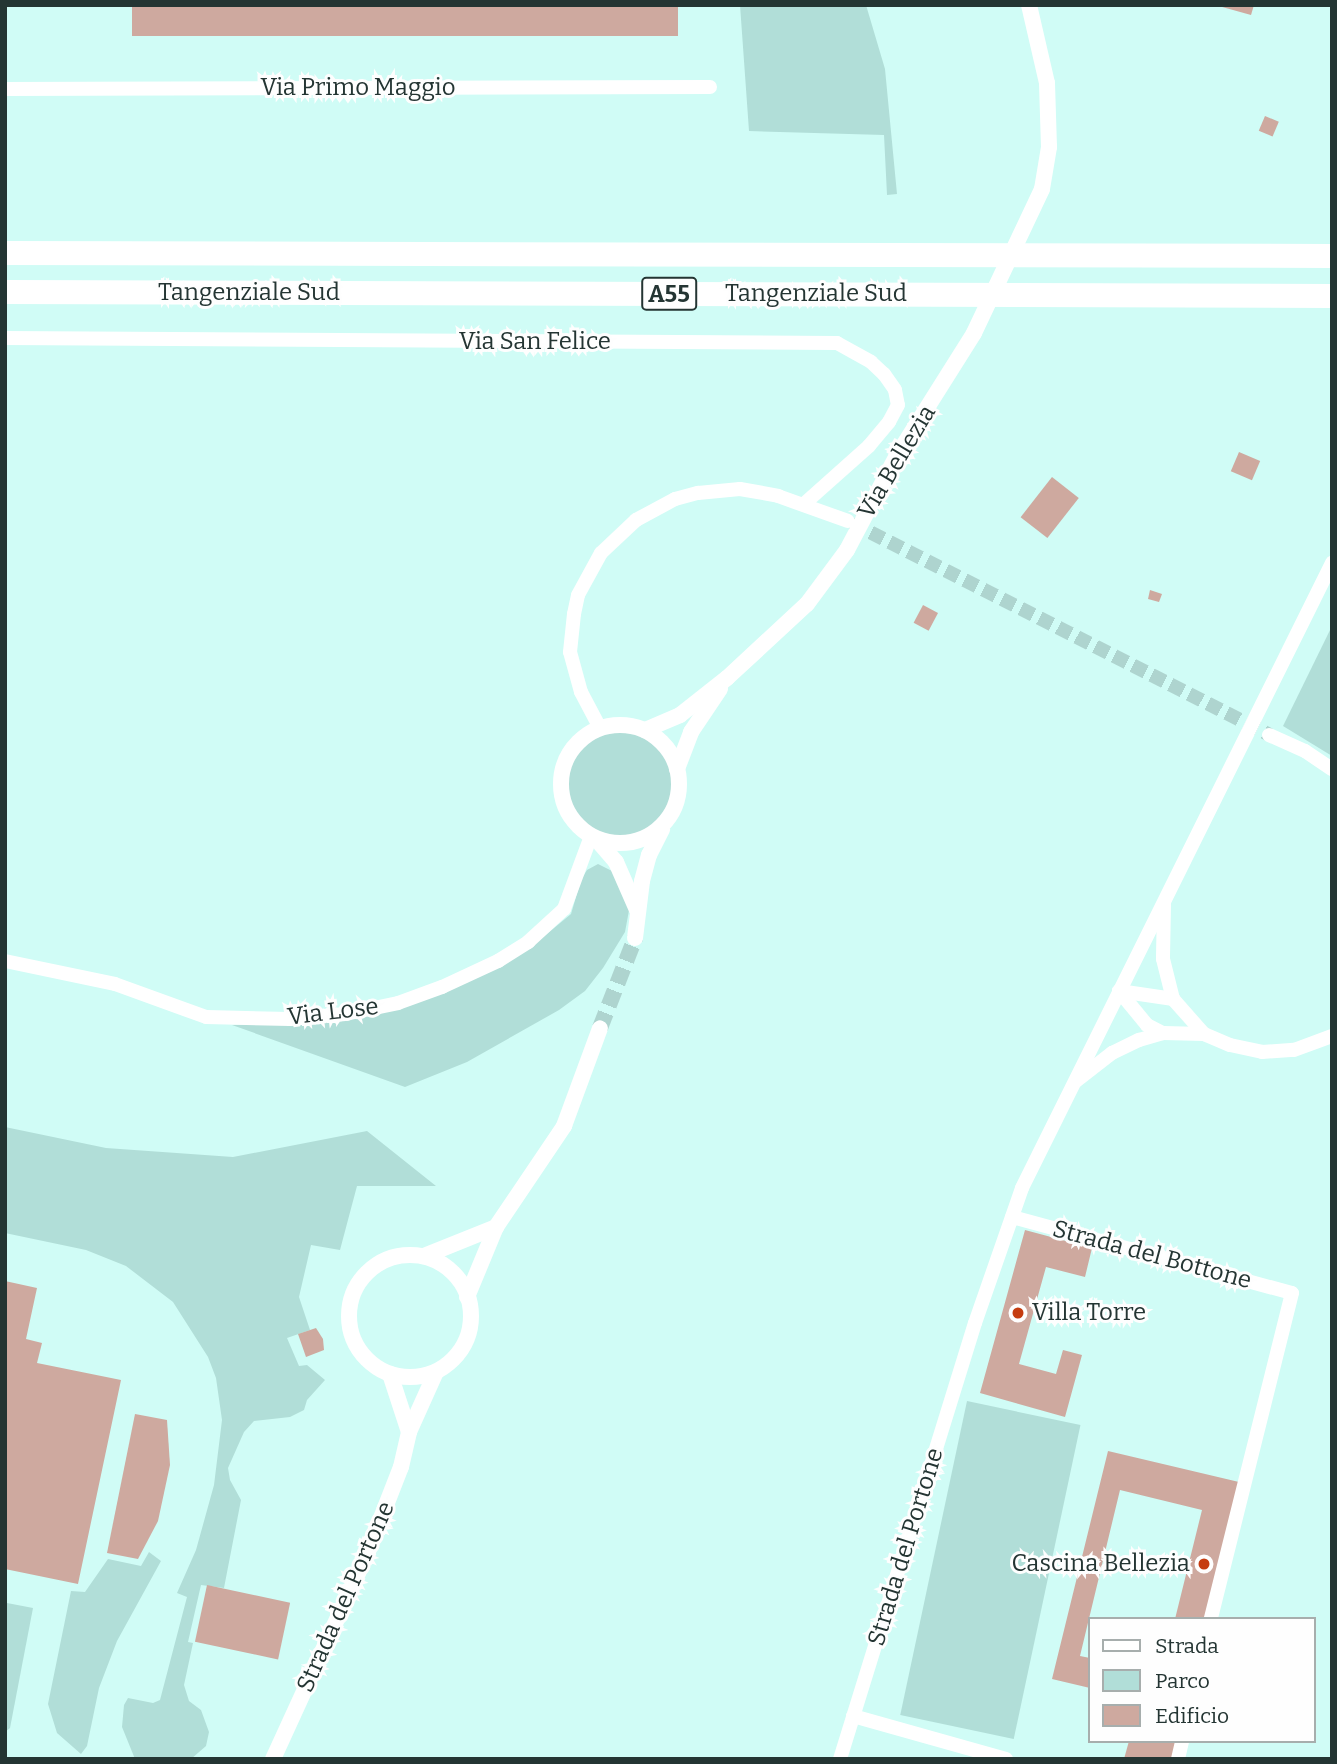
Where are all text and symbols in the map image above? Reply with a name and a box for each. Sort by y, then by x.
street label: Via Primo Maggio [260,74,456,102]
road number: A55 [641,274,697,314]
street label: Tangenziale Sud [158,279,340,307]
street label: Tangenziale Sud [725,280,907,308]
street label: Via San Felice [459,328,611,356]
street label: Via Bellezia [852,400,942,524]
street label: Via Lose [286,992,380,1032]
street label: Strada del Bottone [1049,1215,1255,1295]
place label: Villa Torre [1032,1299,1146,1327]
marker: Villa Torre [1010,1305,1026,1321]
street label: Strada del Portone [862,1445,950,1649]
street label: Strada del Portone [291,1497,401,1697]
place label: Cascina Bellezia [1011,1550,1190,1578]
marker: Cascina Bellezia [1196,1556,1212,1572]
legend [1088,1617,1316,1743]
text: Strada [1155,1633,1219,1659]
text: Parco [1155,1668,1210,1694]
text: Edificio [1155,1703,1229,1729]

